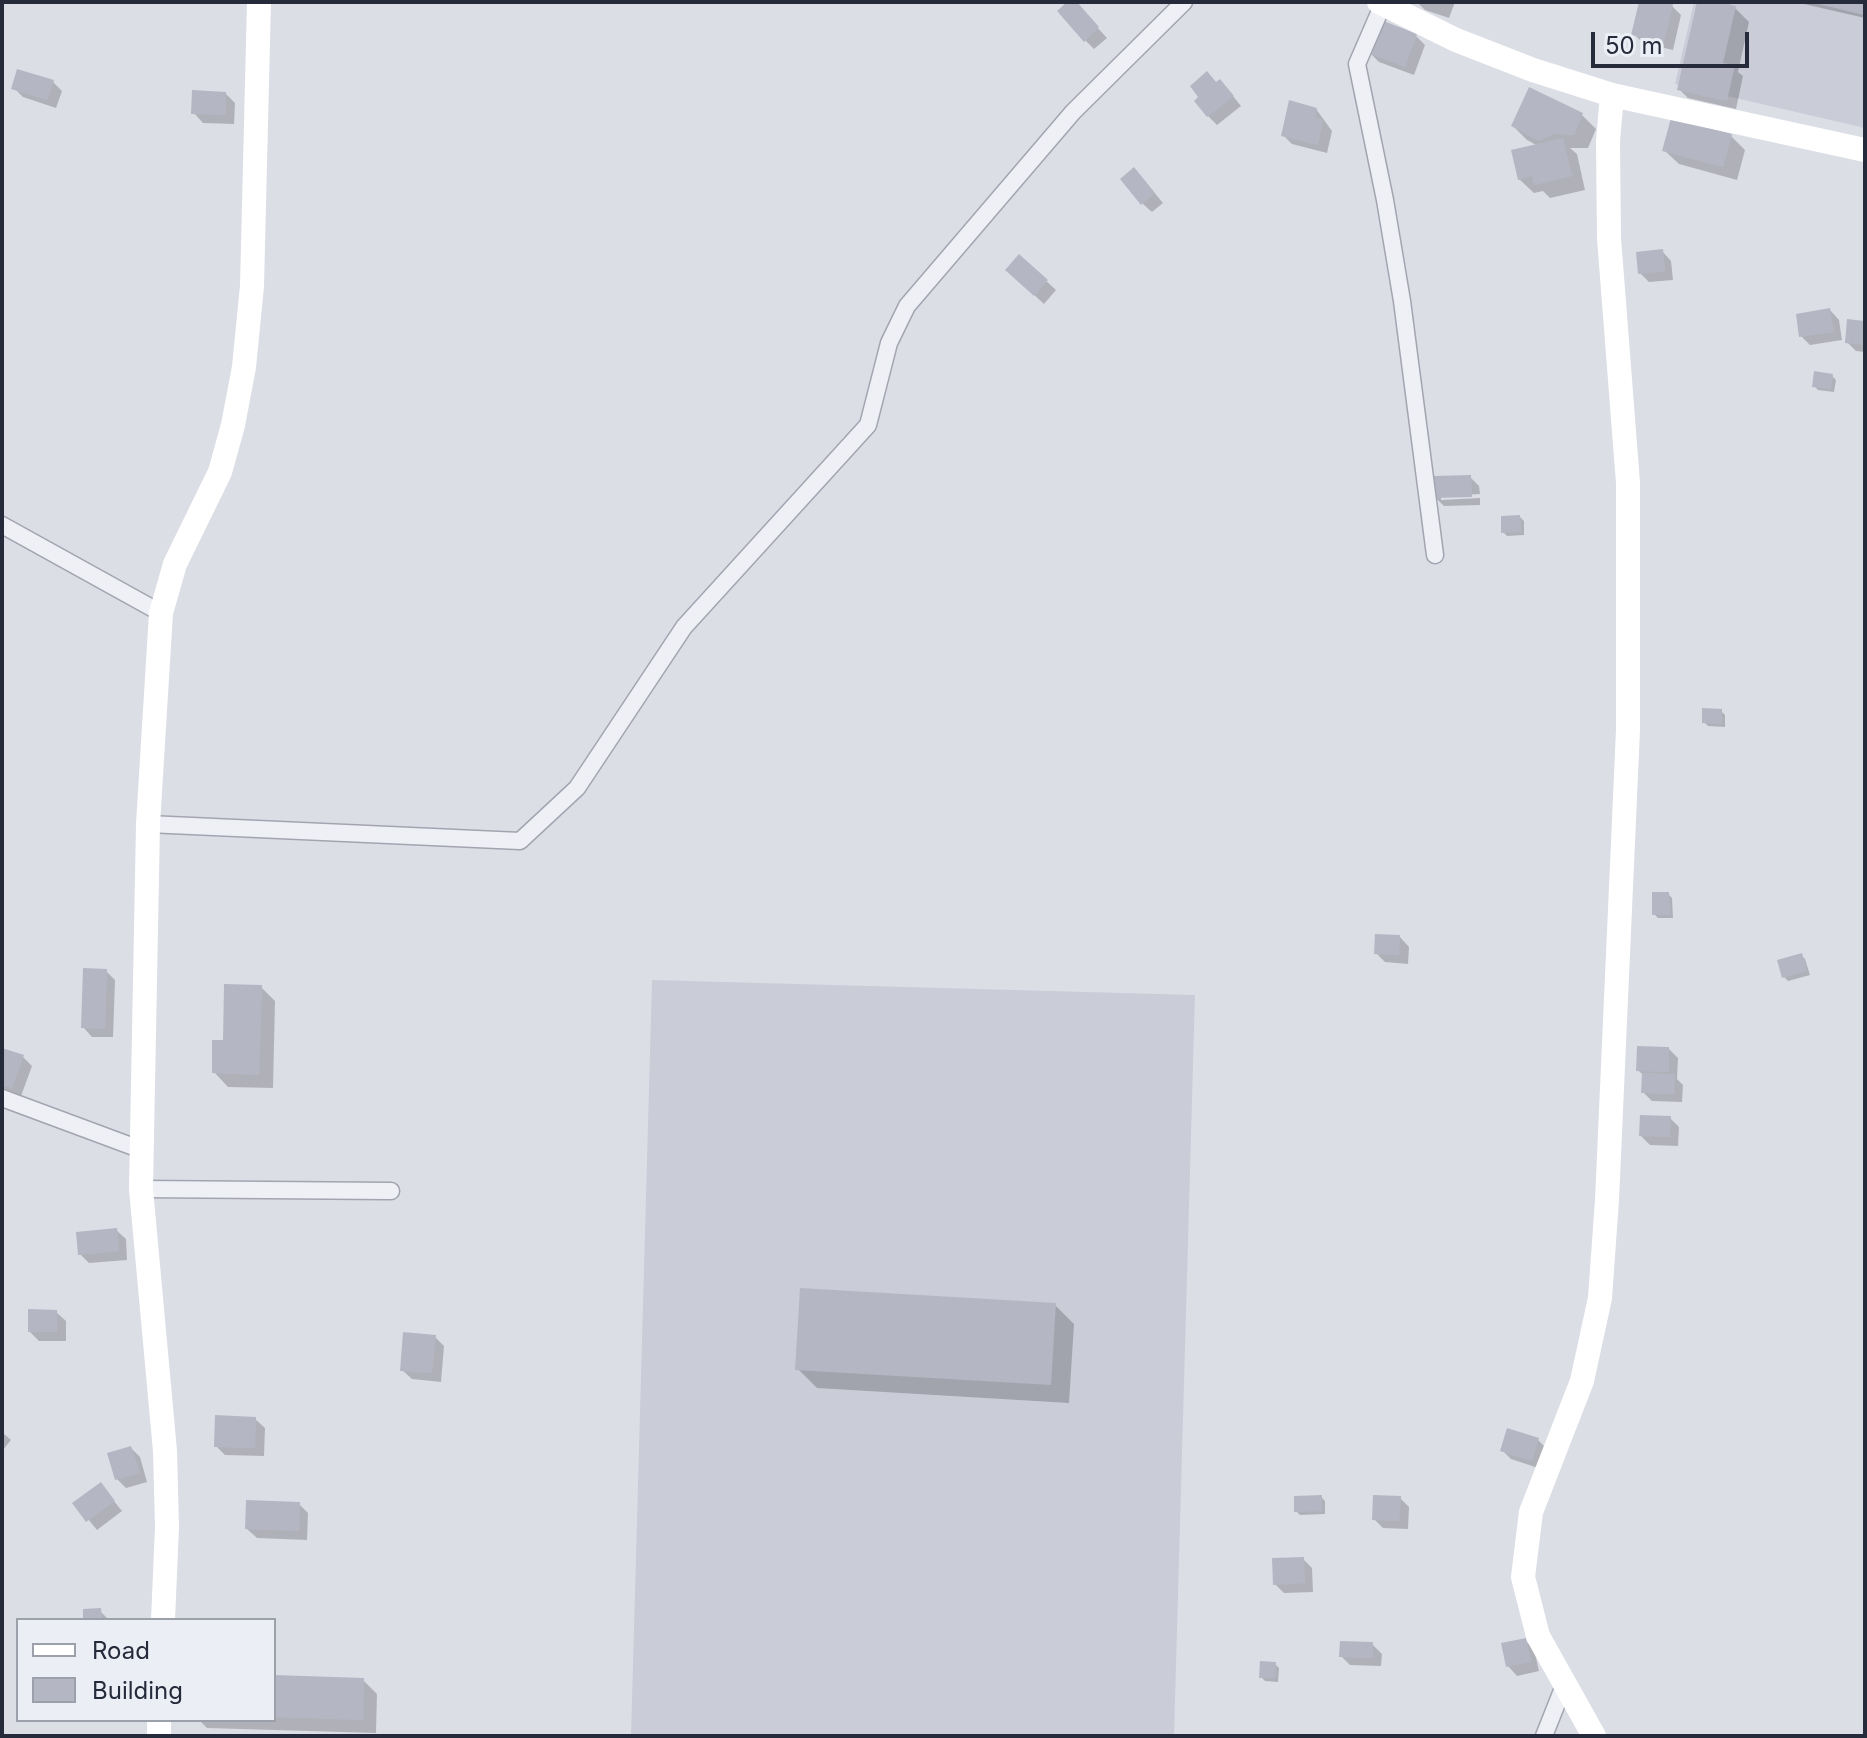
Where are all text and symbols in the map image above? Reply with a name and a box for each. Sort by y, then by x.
scale bar [1595,16,1753,66]
text: 50 m [1605,31,1663,60]
legend [16,1618,276,1722]
text: Road [92,1636,150,1665]
text: Building [92,1676,183,1705]

